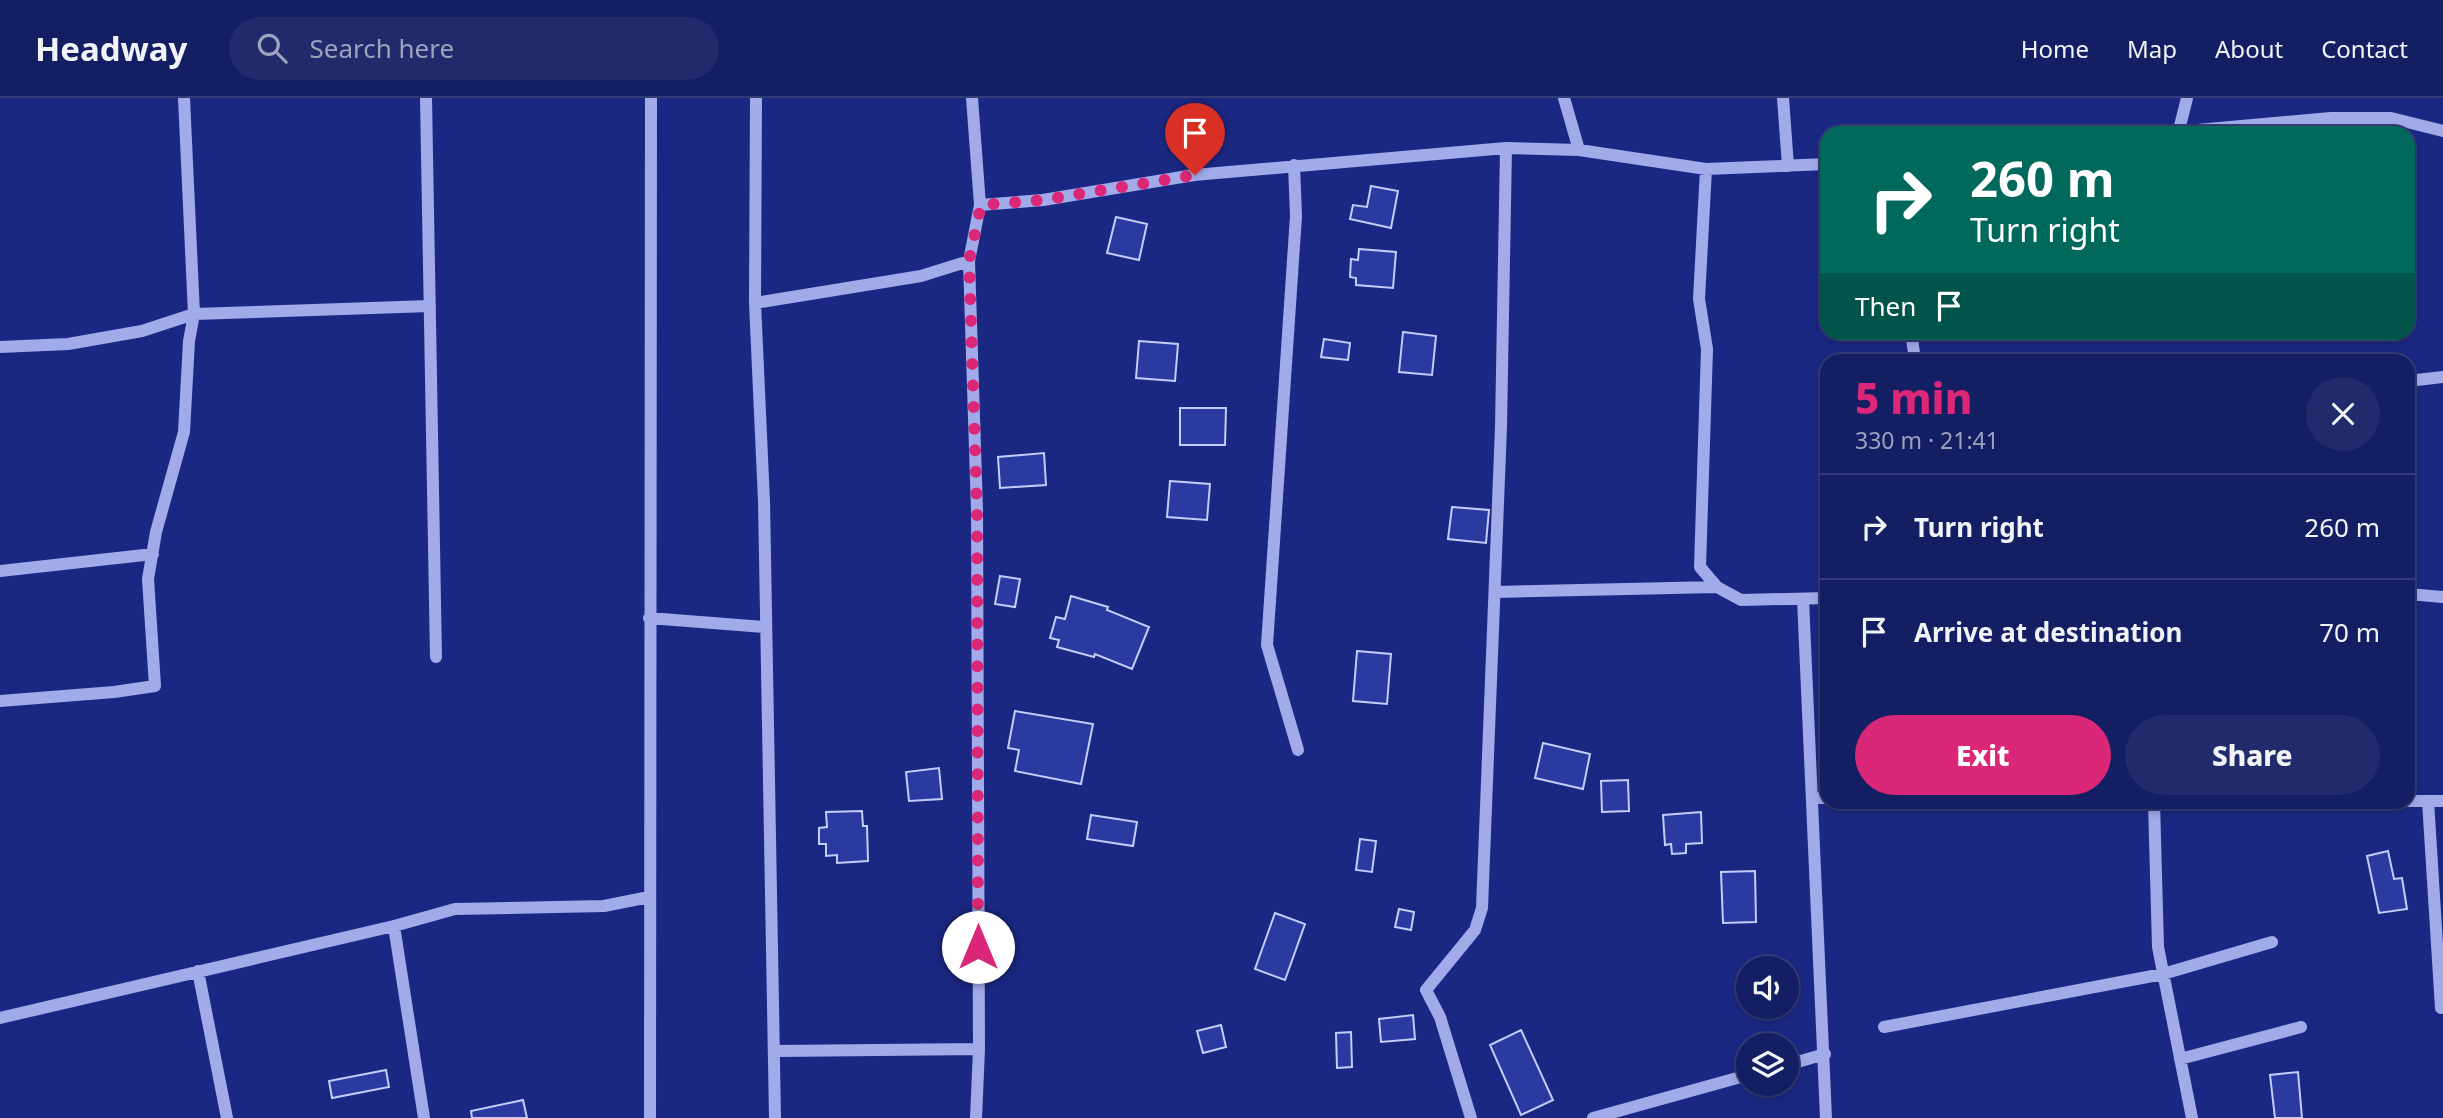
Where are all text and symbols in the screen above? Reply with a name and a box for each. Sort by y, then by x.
search box [229,17,719,80]
text: Headway [35,26,187,71]
icon: search [253,29,291,67]
text: Search here [309,30,454,66]
text: Home [2021,32,2089,65]
text: Map [2127,32,2177,65]
text: About [2215,32,2283,65]
text: Contact [2321,32,2408,65]
pin [1165,103,1225,175]
icon: arrive [1176,114,1214,152]
text: 260 m [1970,145,2115,211]
icon: right [1855,154,1946,245]
text: Turn right [1970,208,2120,251]
icon: arrive [1930,287,1968,325]
text: Then [1855,288,1916,324]
text: 5 min [1855,369,1972,426]
button: close [2306,377,2380,451]
text: 330 m · 21:41 [1855,424,1999,456]
icon: right [1855,508,1893,546]
text: Turn right [1914,509,2044,545]
text: 260 m [2304,509,2380,545]
icon: arrive [1855,613,1893,651]
text: Arrive at destination [1914,614,2183,650]
text: 70 m [2319,614,2380,650]
button: Exit [1855,715,2111,795]
button: Share [2125,715,2380,795]
position arrow [941,910,1015,984]
map controls [1736,956,1799,1096]
button: sound [1736,956,1799,1019]
button: layers [1736,1033,1799,1096]

